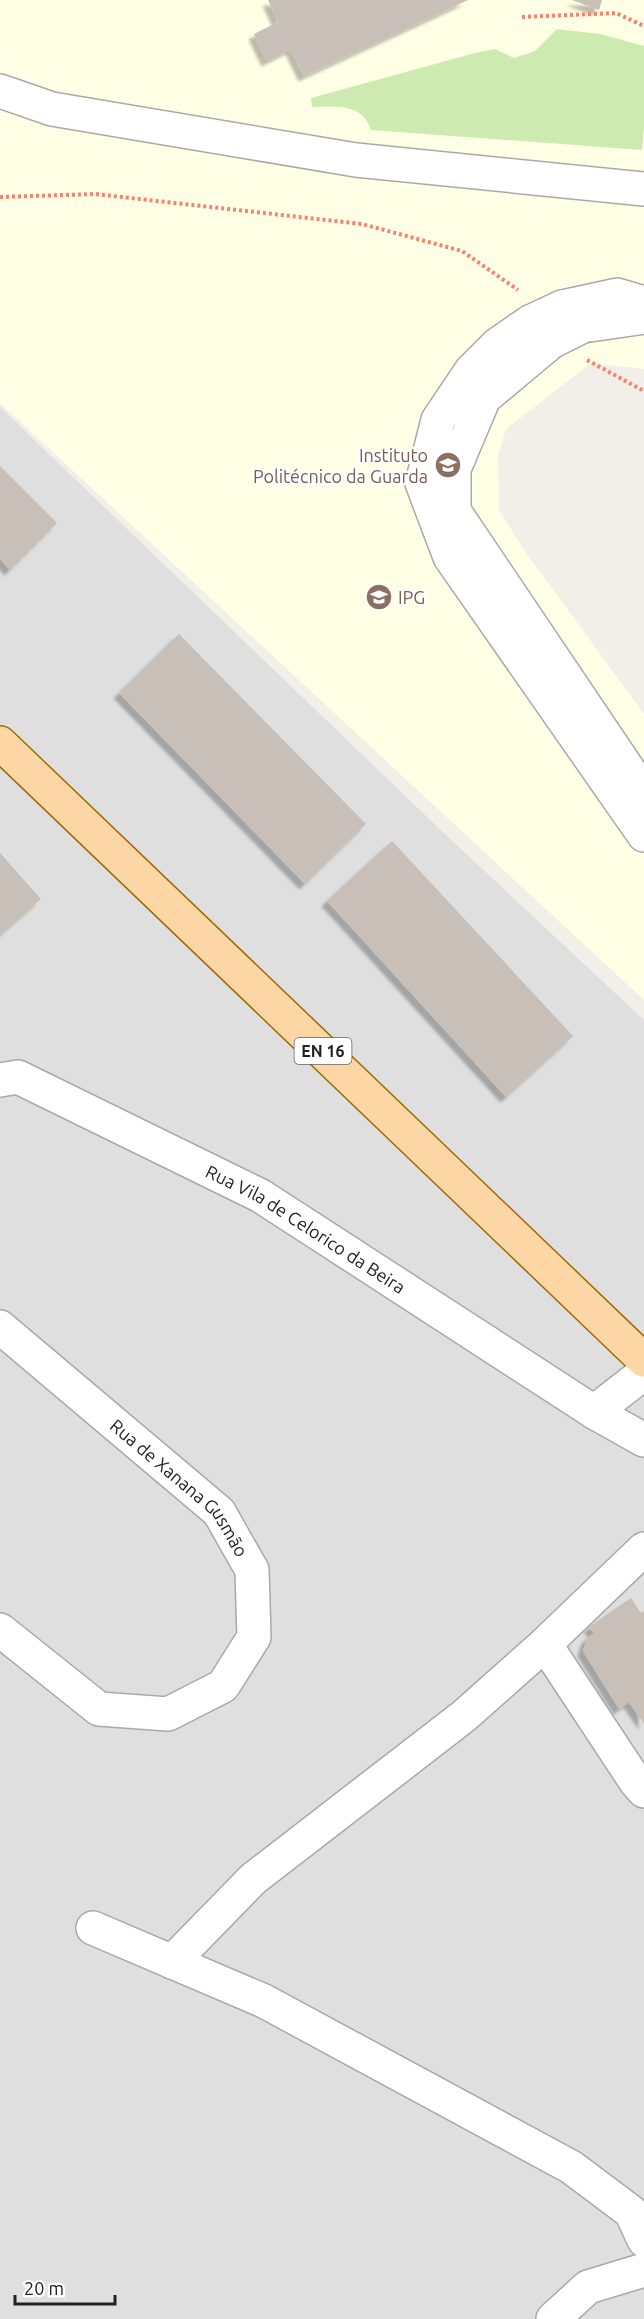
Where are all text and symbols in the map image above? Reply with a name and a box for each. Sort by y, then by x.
place label: Instituto Politécnico da Guarda [253,445,428,486]
school or university icon: Instituto Politécnico da Guarda [433,450,463,480]
school or university icon: IPG [364,582,394,612]
place label: IPG [398,587,425,607]
road number: EN 16 [294,1038,352,1064]
street label: Rua Vila de Celorico da Beira [203,1161,409,1297]
street label: Rua de Xanana Gusmão [106,1415,252,1560]
scale bar [15,2268,116,2306]
text: 20 m [24,2278,64,2298]

